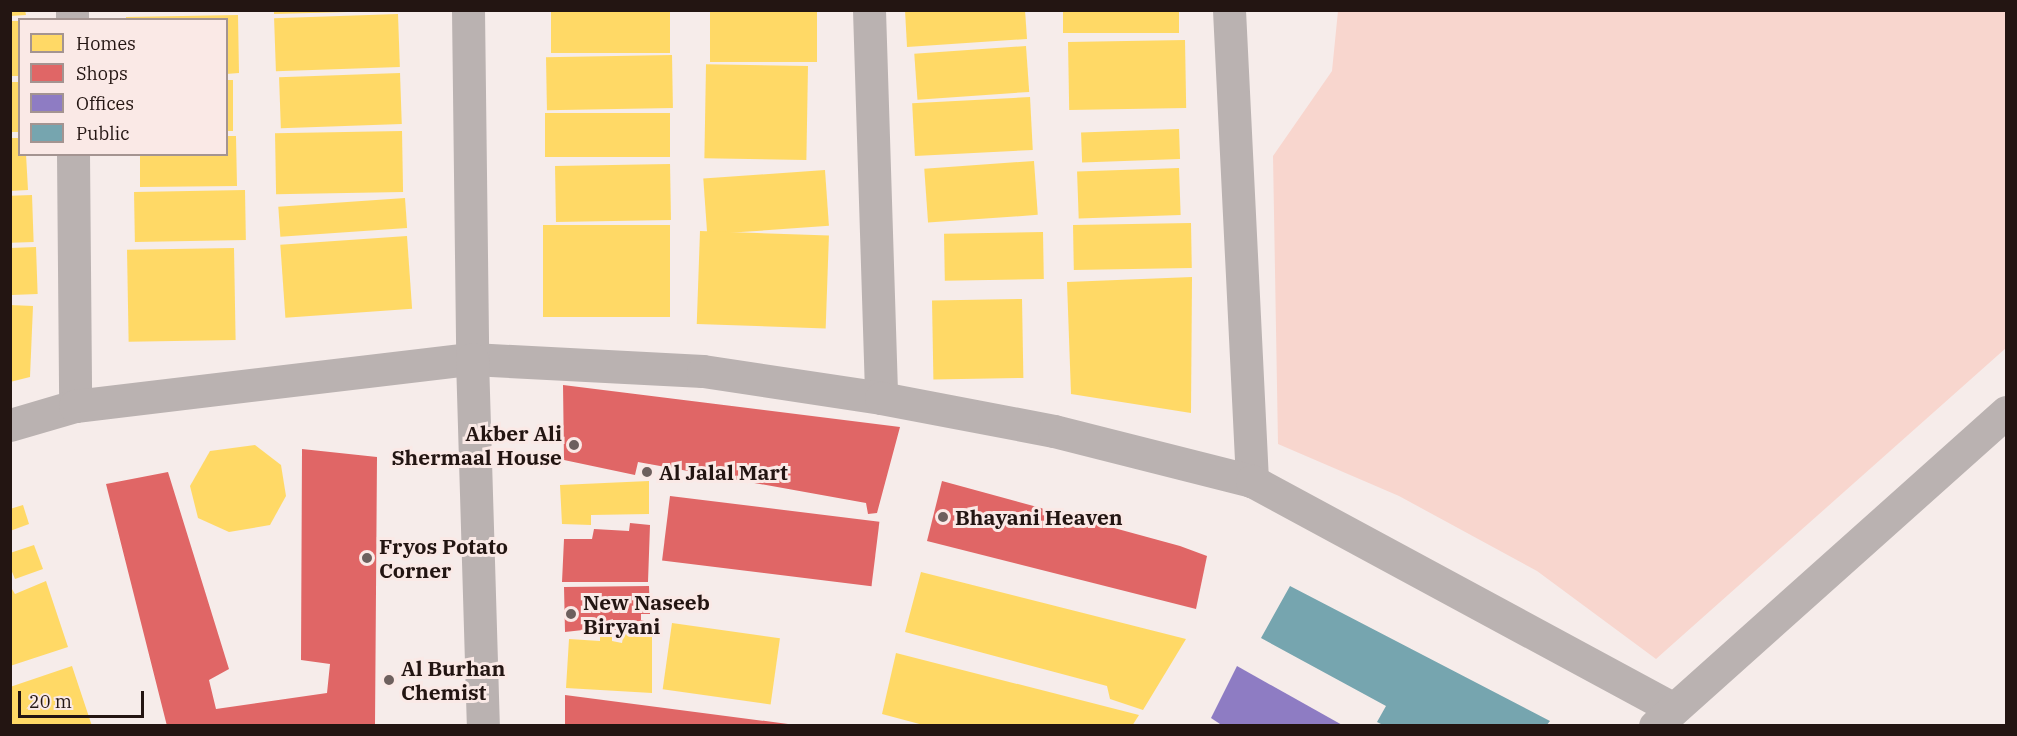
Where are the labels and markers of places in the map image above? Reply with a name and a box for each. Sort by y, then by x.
place label: Akber Ali Shermaal House [391,420,562,470]
marker: Akber Ali Shermaal House [567,438,581,452]
place label: Al Jalal Mart [659,459,788,485]
marker: Al Jalal Mart [640,465,654,479]
place label: Bhayani Heaven [955,504,1123,530]
marker: Bhayani Heaven [936,510,950,524]
place label: Fryos Potato Corner [379,533,508,583]
marker: Fryos Potato Corner [360,551,374,565]
place label: New Naseeb Biryani [583,589,710,639]
marker: New Naseeb Biryani [564,607,578,621]
place label: Al Burhan Chemist [401,655,505,705]
marker: Al Burhan Chemist [382,673,396,687]

